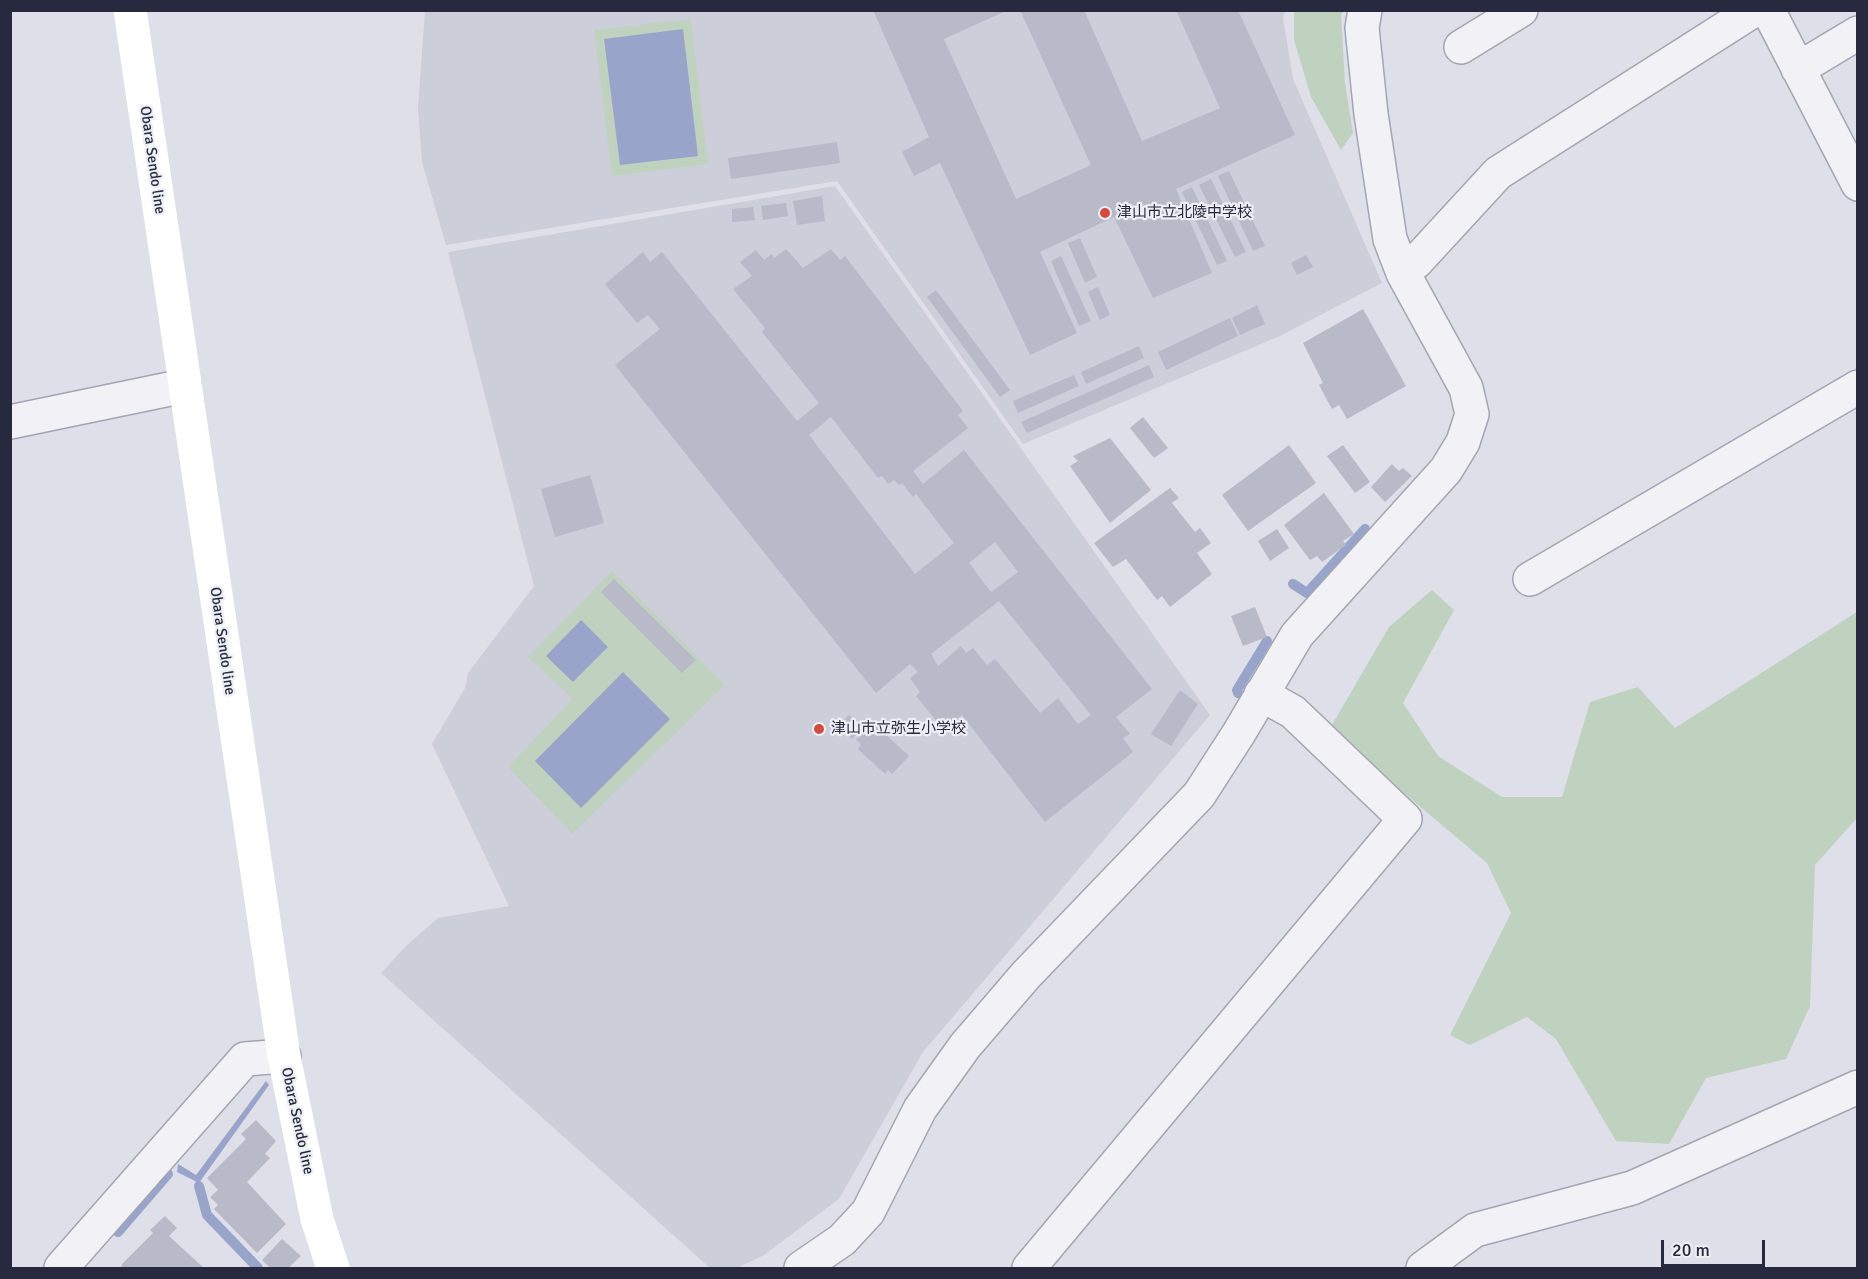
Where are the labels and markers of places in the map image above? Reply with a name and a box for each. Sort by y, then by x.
place label: 津山市立北陵中学校 [1117,204,1252,222]
marker: 津山市立北陵中学校 [1098,206,1112,220]
place label: 津山市立弥生小学校 [831,720,966,738]
marker: 津山市立弥生小学校 [812,722,826,736]

